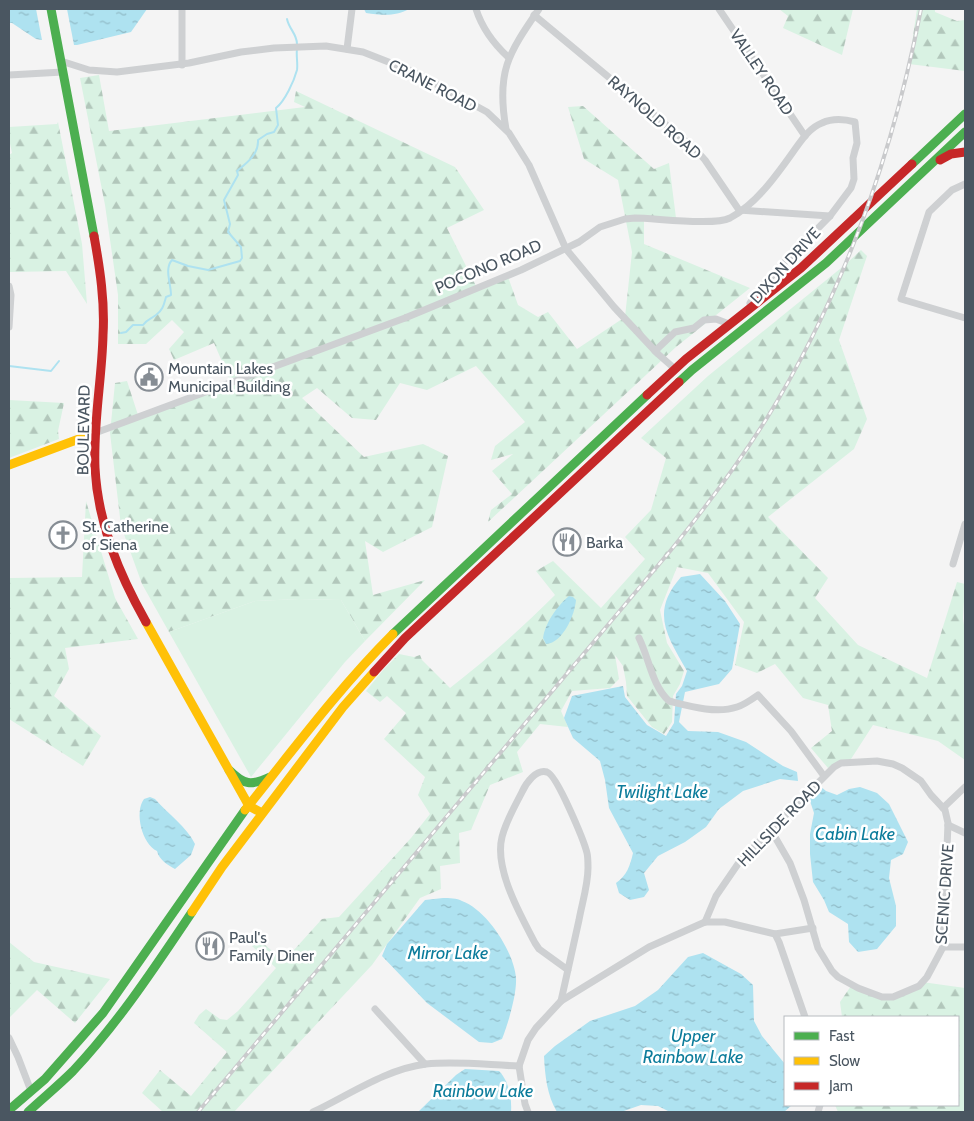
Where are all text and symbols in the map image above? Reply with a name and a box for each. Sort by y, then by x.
street label: VALLEY ROAD [726,26,797,119]
street label: CRANE ROAD [386,55,480,116]
street label: RAYNOLD ROAD [604,72,705,163]
street label: DIXON DRIVE [746,223,825,307]
street label: POCONO ROAD [432,235,544,297]
place label: Mountain Lakes Municipal Building [168,359,291,396]
public building icon: Mountain Lakes Municipal Building [134,362,164,392]
street label: BOULEVARD [73,385,94,475]
place label: St. Catherine of Siena [82,517,169,554]
church icon: St. Catherine of Siena [48,520,78,550]
restaurant icon: Barka [552,527,582,557]
place label: Barka [586,533,623,552]
street label: HILLSIDE ROAD [734,776,825,870]
water label: Twilight Lake [616,781,708,803]
water label: Cabin Lake [815,823,895,845]
street label: SCENIC DRIVE [932,843,958,945]
place label: Paul's Family Diner [229,928,315,965]
restaurant icon: Paul's Family Diner [195,931,225,961]
water label: Mirror Lake [407,942,488,964]
legend [784,1016,959,1106]
water label: Upper Rainbow Lake [643,1025,743,1068]
text: Fast [829,1027,854,1045]
text: Slow [829,1052,860,1070]
text: Jam [828,1077,853,1095]
water label: Rainbow Lake [433,1080,533,1102]

